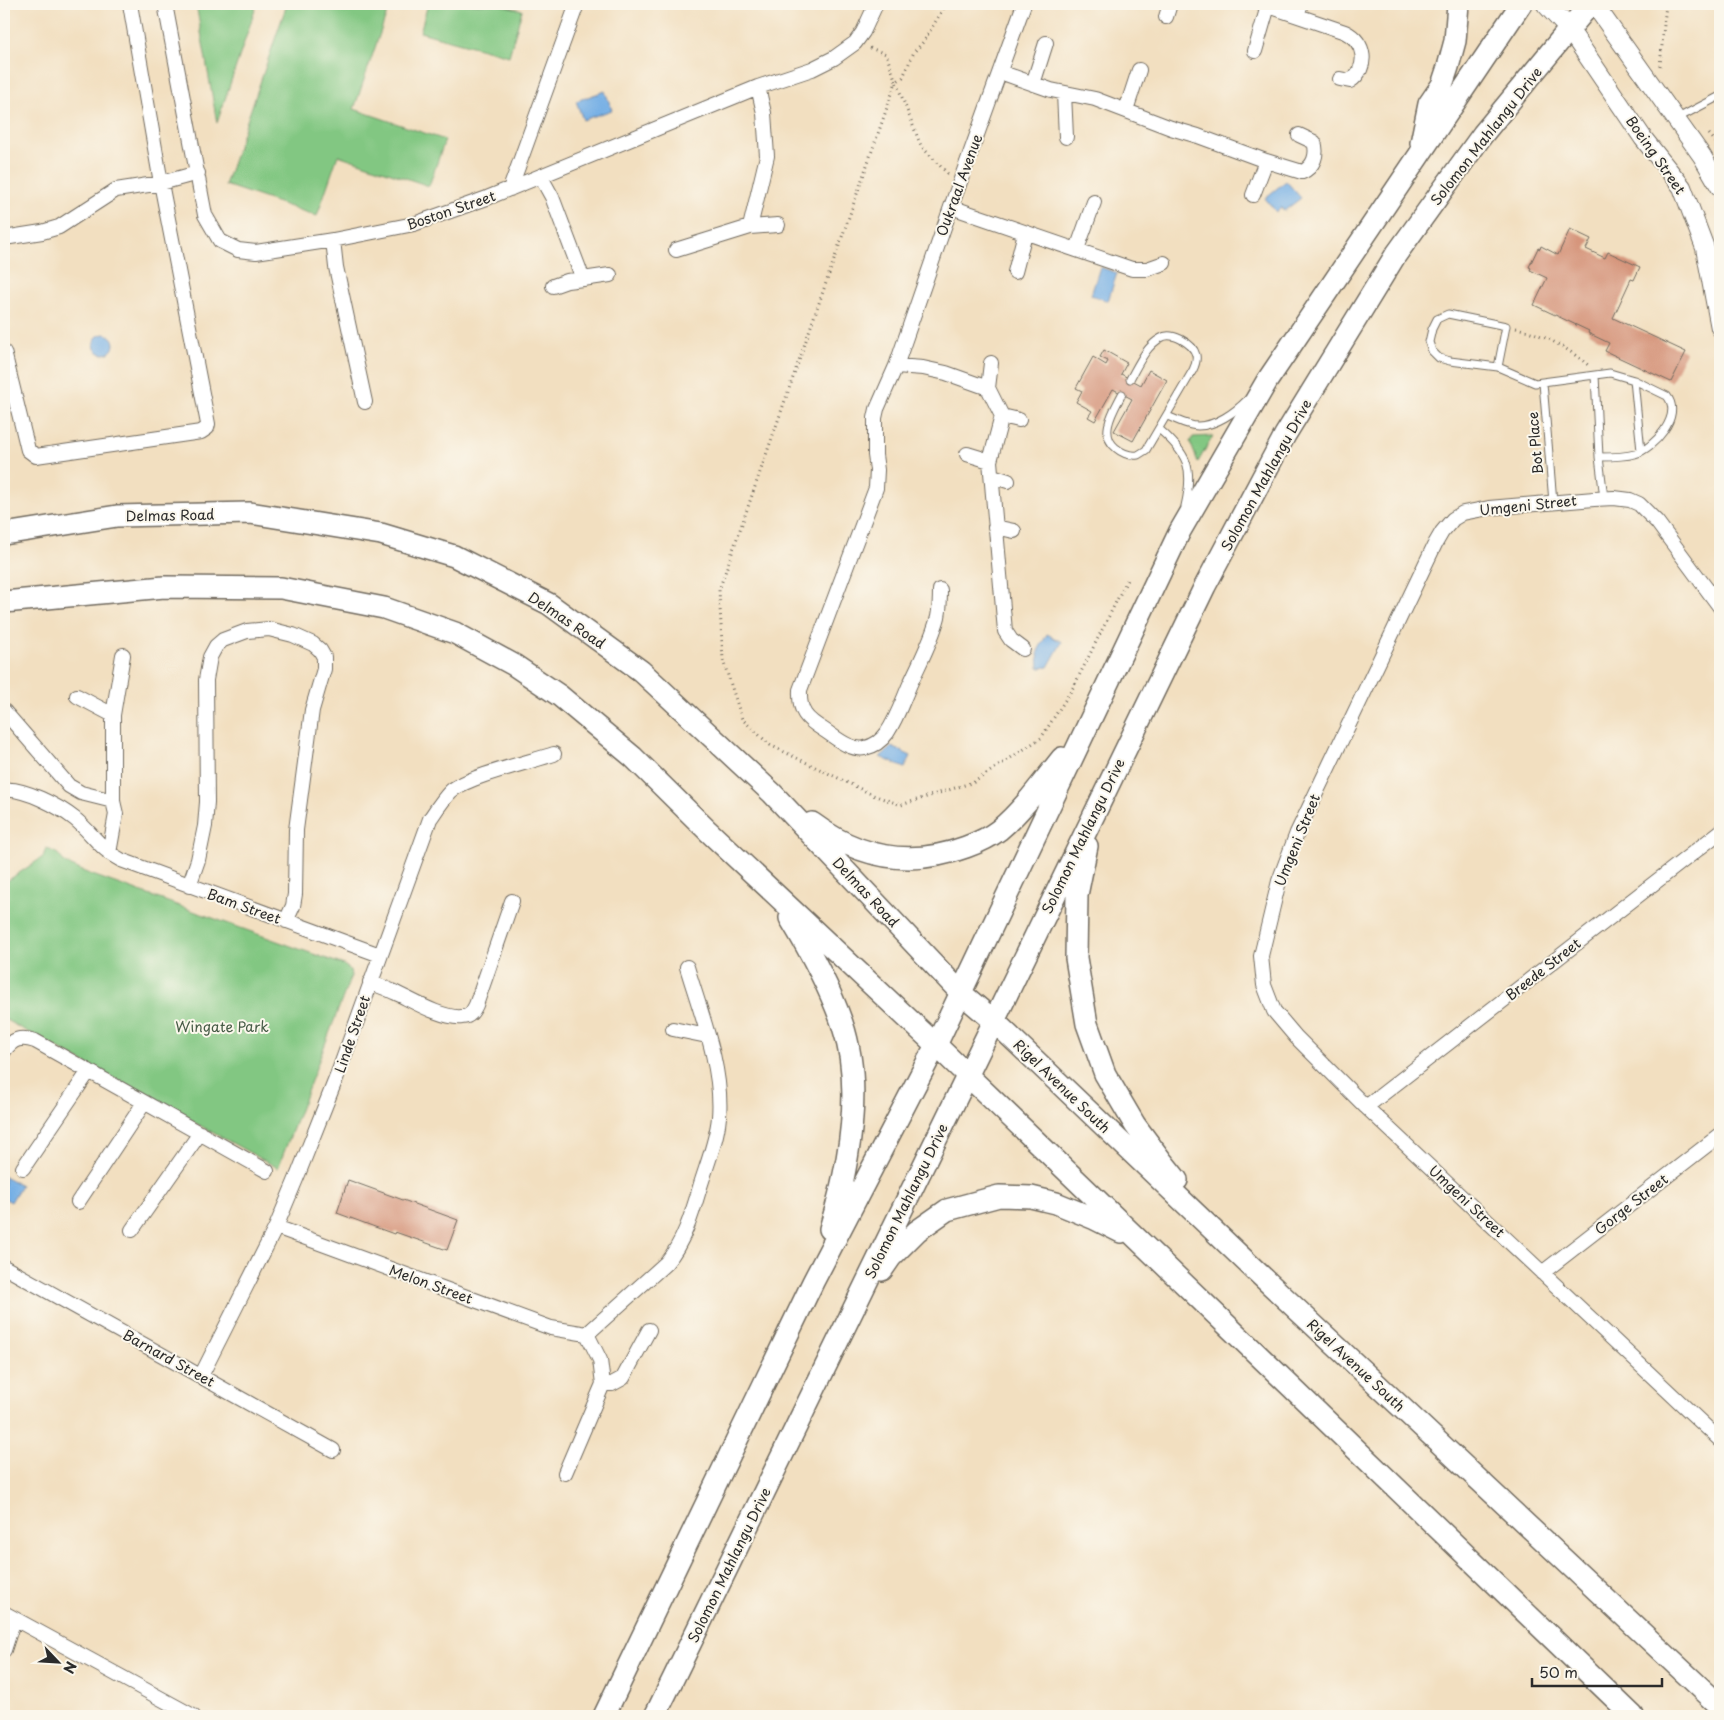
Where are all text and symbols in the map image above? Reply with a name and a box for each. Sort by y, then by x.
street label: Solomon Mahlangu Drive [1425,62,1547,210]
street label: Boeing Street [1621,111,1691,199]
street label: Oukraal Avenue [931,131,987,239]
street label: Boston Street [404,185,499,235]
street label: Solomon Mahlangu Drive [1215,395,1317,555]
street label: Bot Place [1522,411,1548,475]
street label: Umgeni Street [1478,489,1578,521]
street label: Delmas Road [125,504,215,526]
street label: Delmas Road [524,586,610,654]
street label: Solomon Mahlangu Drive [1036,755,1130,917]
street label: Umgeni Street [1269,790,1325,889]
street label: Delmas Road [828,852,904,932]
street label: Bam Street [204,883,284,929]
street label: Breede Street [1501,933,1585,1005]
street label: Linde Street [329,992,375,1076]
park label: Wingate Park [175,1016,269,1037]
street label: Rigel Avenue South [1009,1034,1115,1138]
street label: Solomon Mahlangu Drive [859,1120,953,1282]
street label: Umgeni Street [1424,1160,1510,1242]
street label: Gorge Street [1590,1168,1672,1239]
street label: Melon Street [386,1259,476,1309]
street label: Rigel Avenue South [1302,1314,1410,1416]
street label: Barnard Street [119,1324,219,1392]
street label: Solomon Mahlangu Drive [682,1484,776,1646]
north arrow [32,1638,82,1688]
scale bar [1532,1655,1662,1687]
text: N [58,1658,82,1677]
text: 50 m [1539,1660,1578,1683]

